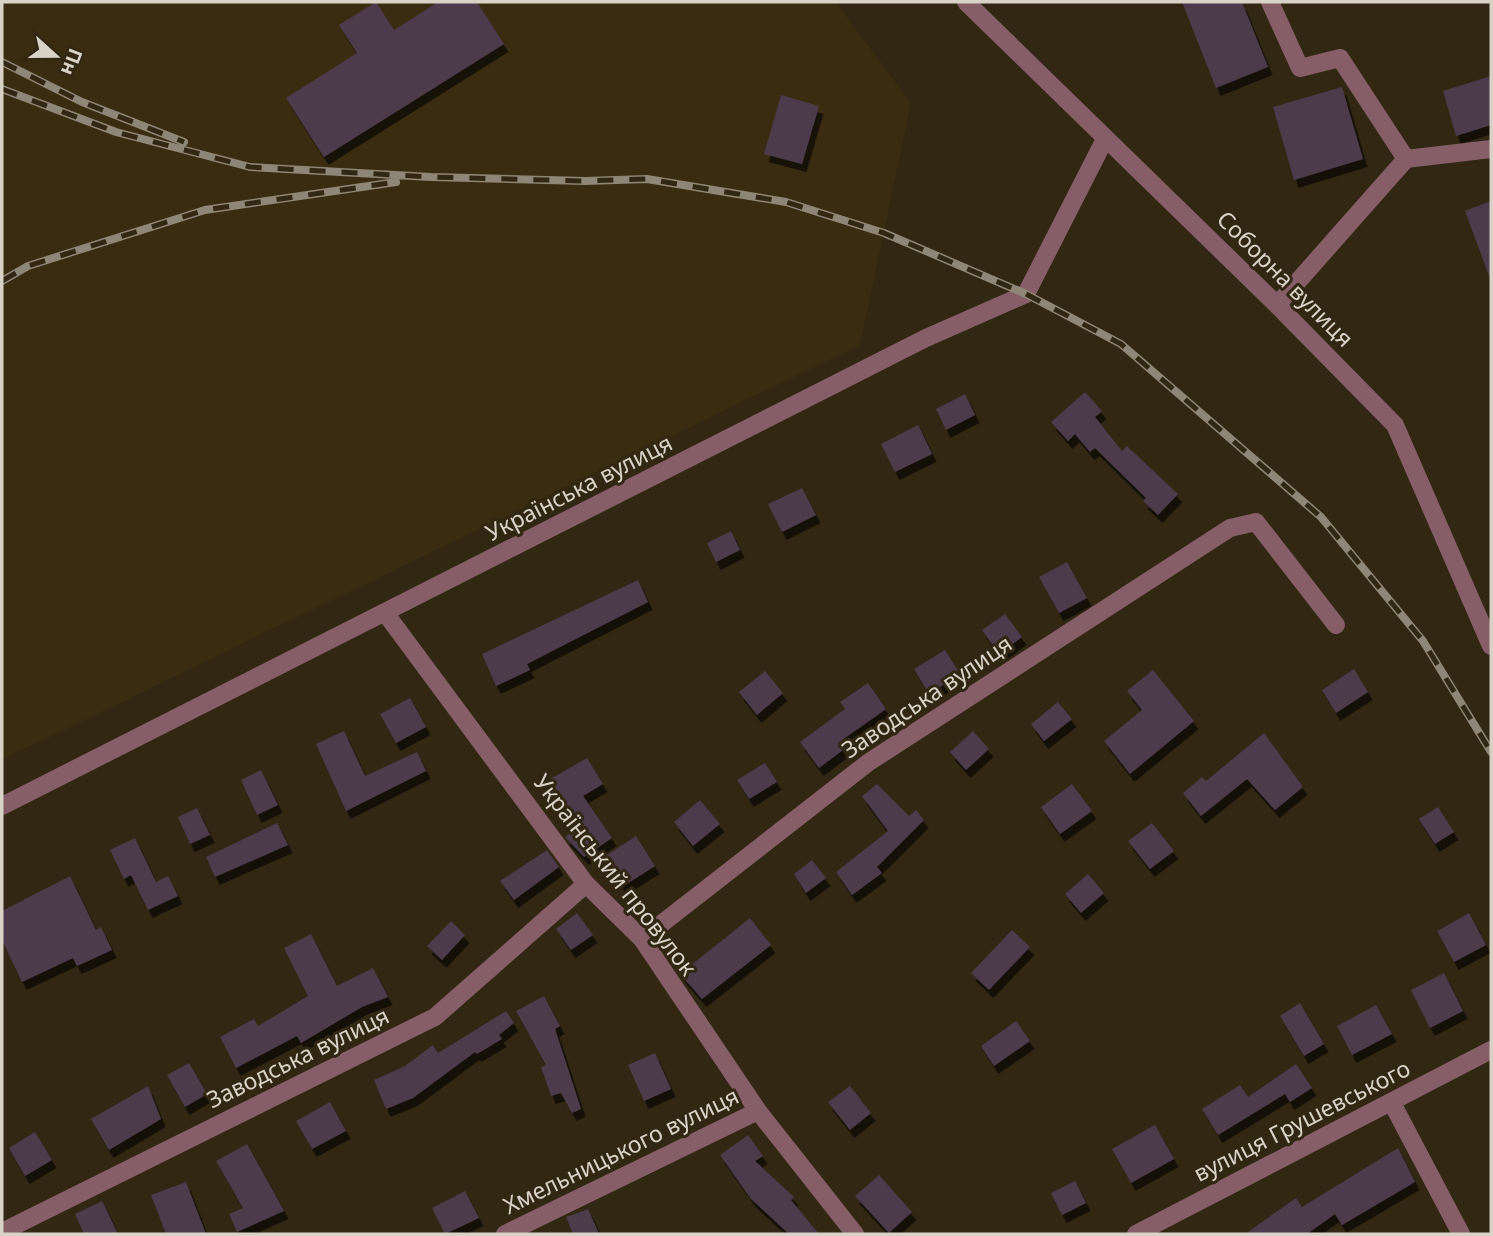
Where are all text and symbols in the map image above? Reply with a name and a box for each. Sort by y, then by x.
north arrow [21,21,91,91]
text: Пн [55,45,89,79]
street label: Соборна вулиця [1210,203,1361,354]
street label: Українська вулиця [480,426,677,548]
street label: Заводська вулиця [835,627,1018,765]
street label: Український провулок [527,767,705,983]
street label: Заводська вулиця [201,999,394,1115]
street label: вулиця Грушевського [1188,1052,1415,1189]
street label: Хмельницького вулиця [497,1079,744,1221]

